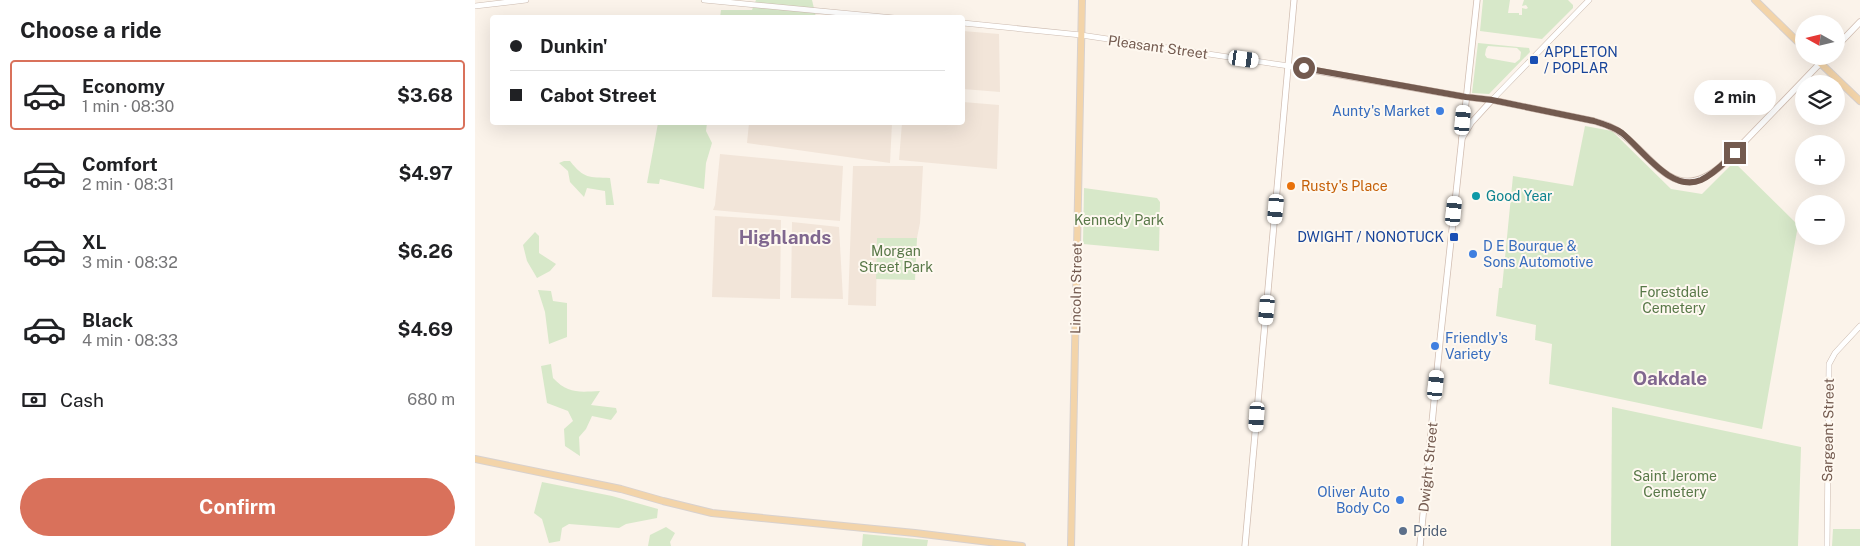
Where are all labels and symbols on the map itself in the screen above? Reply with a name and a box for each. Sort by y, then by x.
north arrow [1795,15,1845,65]
street label: Pleasant Street [1107,32,1209,62]
place label: APPLETON / POPLAR [1544,44,1618,76]
car [1228,49,1259,69]
marker: APPLETON / POPLAR [1528,54,1540,66]
route start [1293,57,1315,79]
callout: 2 min [1694,80,1776,116]
place label: Aunty's Market [1332,103,1430,119]
car [1454,104,1471,136]
marker: Aunty's Market [1434,105,1446,117]
route end [1724,142,1746,164]
place label: Rusty's Place [1301,178,1388,194]
marker: Rusty's Place [1285,180,1297,192]
place label: Good Year [1486,188,1553,204]
marker: Good Year [1470,190,1482,202]
car [1267,193,1284,225]
car [1444,195,1463,227]
park label: Kennedy Park [1074,212,1164,228]
district label: Highlands [739,226,831,248]
place label: DWIGHT / NONOTUCK [1297,229,1444,245]
marker: DWIGHT / NONOTUCK [1448,231,1460,243]
place label: D E Bourque & Sons Automotive [1483,238,1593,270]
street label: Lincoln Street [1067,242,1085,334]
park label: Morgan Street Park [859,243,933,275]
marker: D E Bourque & Sons Automotive [1467,248,1479,260]
park label: Forestdale Cemetery [1639,284,1709,316]
car [1258,294,1275,326]
place label: Friendly's Variety [1445,330,1508,362]
marker: Friendly's Variety [1429,340,1441,352]
district label: Oakdale [1633,367,1707,389]
car [1426,369,1445,401]
street label: Sargeant Street [1819,378,1837,482]
car [1248,402,1265,432]
street label: Dwight Street [1415,421,1441,513]
park label: Saint Jerome Cemetery [1633,468,1717,500]
place label: Oliver Auto Body Co [1317,484,1390,516]
marker: Oliver Auto Body Co [1394,494,1406,506]
place label: Pride [1413,523,1447,539]
marker: Pride [1397,525,1409,537]

